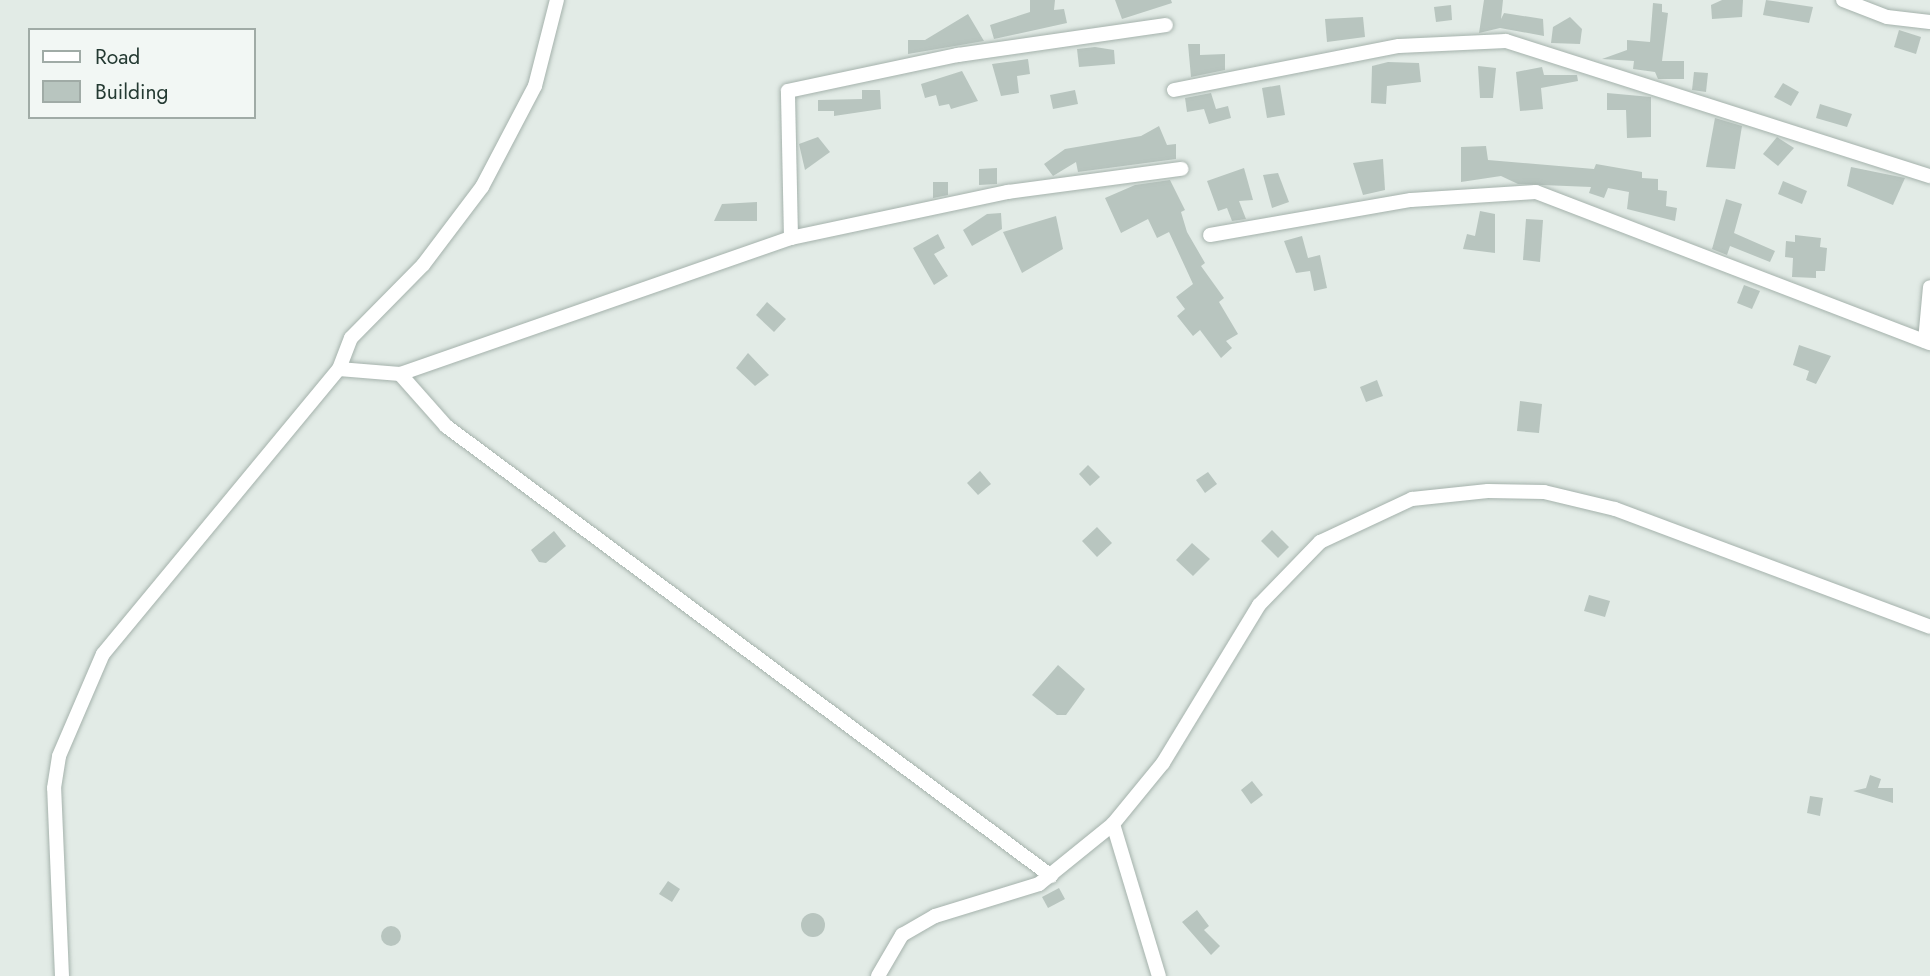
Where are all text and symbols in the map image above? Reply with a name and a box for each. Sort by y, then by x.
legend [28,28,256,119]
text: Road [95,42,140,72]
text: Building [95,77,168,107]

